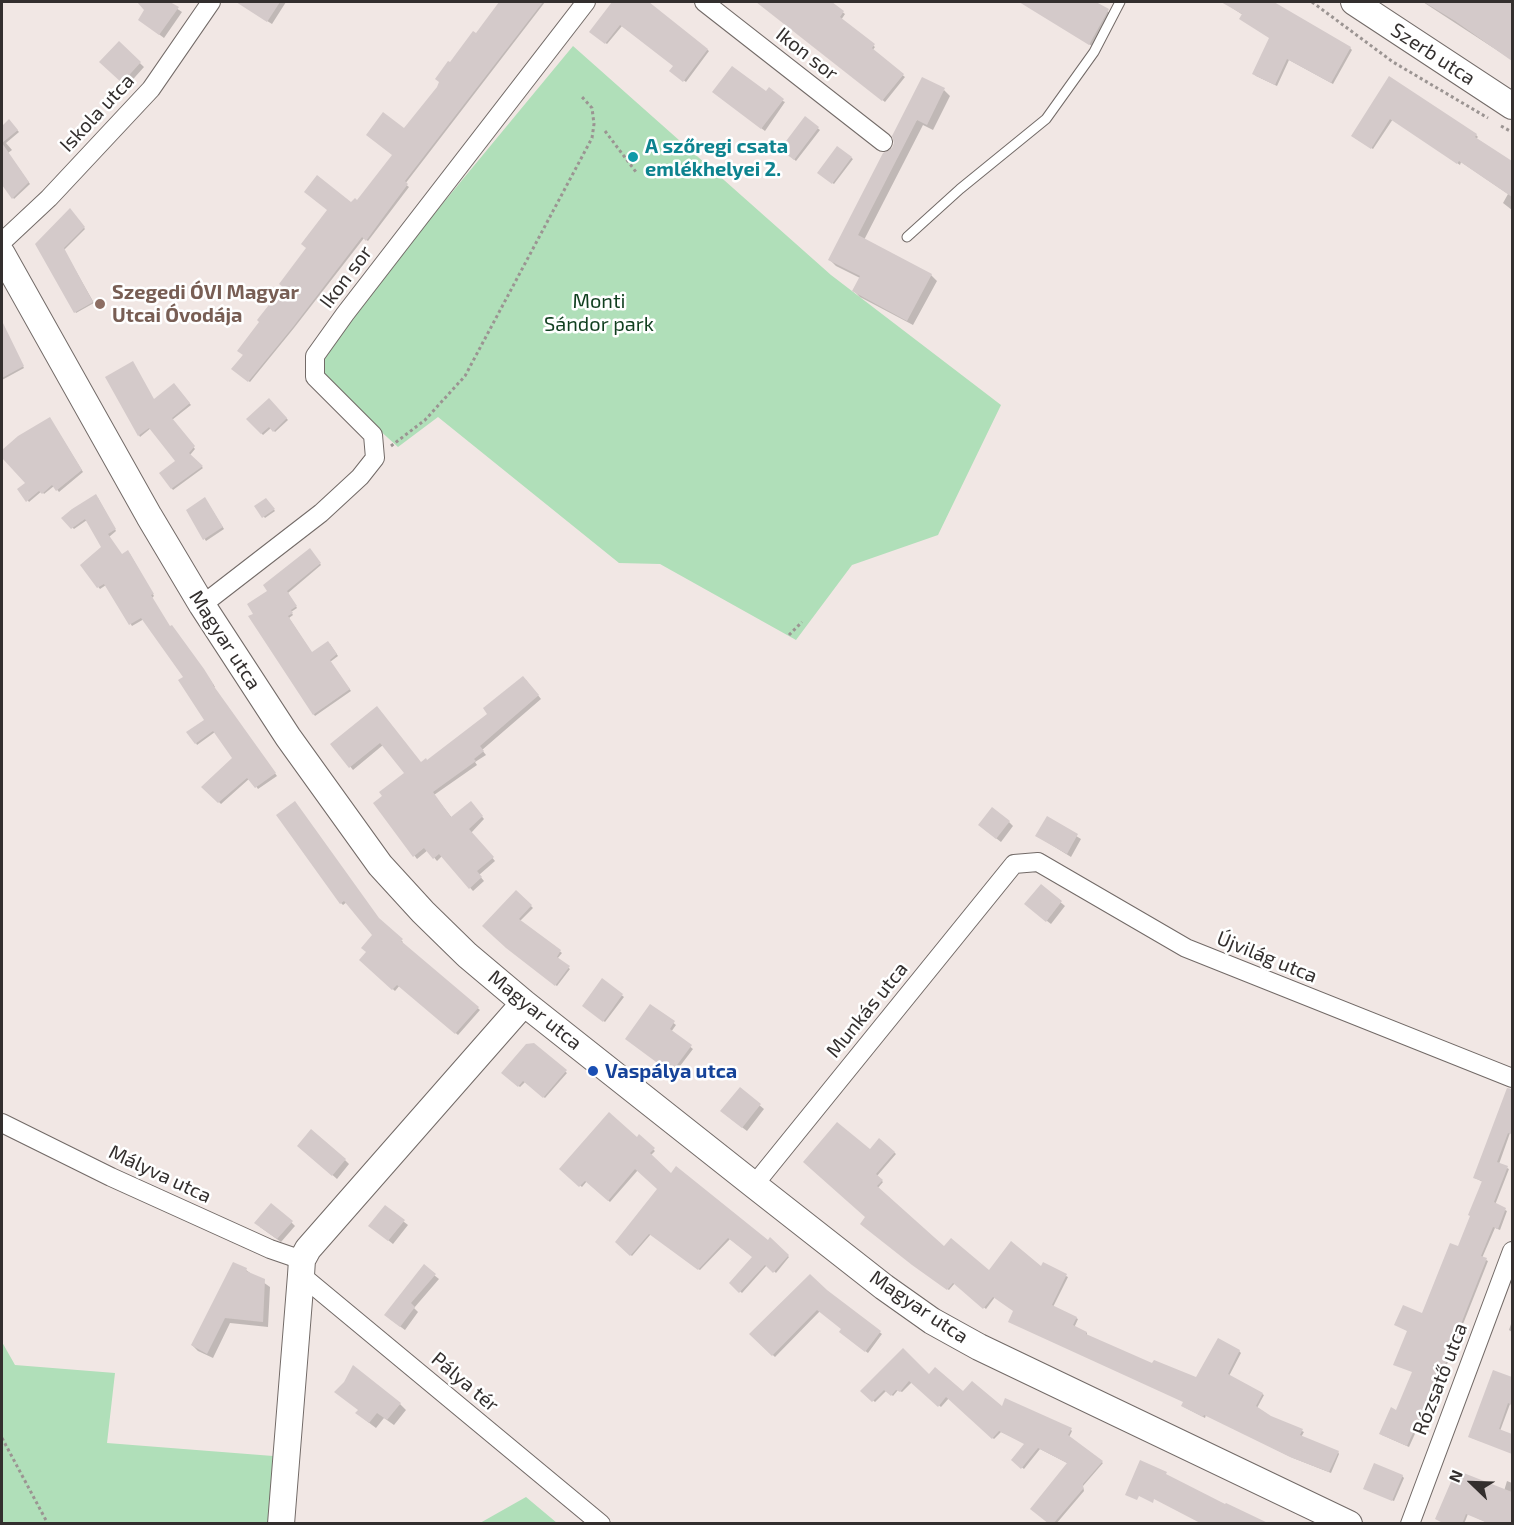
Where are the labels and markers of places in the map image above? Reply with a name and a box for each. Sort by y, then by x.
place label: A szőregi csata emlékhelyei 2. [645,134,788,181]
marker: A szőregi csata emlékhelyei 2. [626,150,640,164]
place label: Szegedi ÓVI Magyar Utcai Óvodája [112,280,299,327]
marker: Szegedi ÓVI Magyar Utcai Óvodája [93,297,107,311]
place label: Vaspálya utca [605,1059,737,1083]
marker: Vaspálya utca [586,1064,600,1078]

